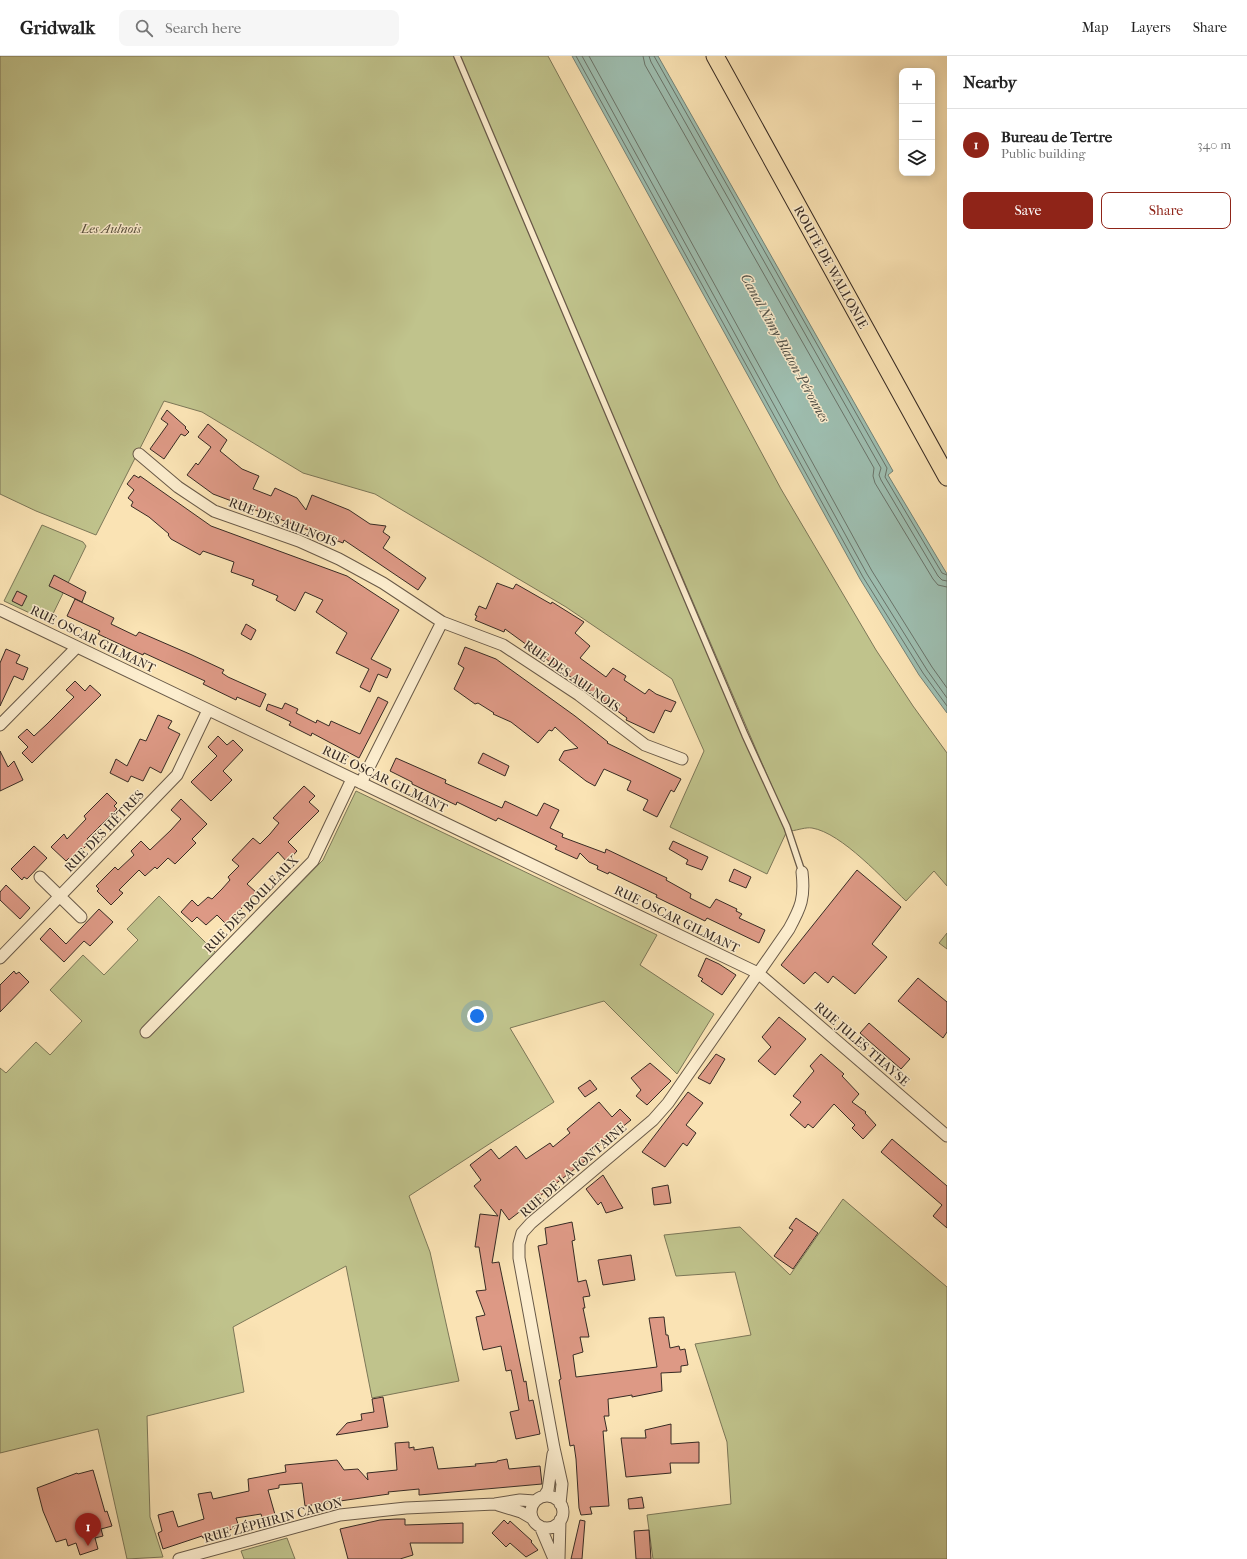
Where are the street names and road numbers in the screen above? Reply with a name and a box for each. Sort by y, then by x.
street label: ROUTE DE WALLONIE [791,203,871,331]
street label: RUE DES AULNOIS [227,494,339,550]
street label: RUE OSCAR GILMANT [28,602,158,676]
street label: RUE DES AULNOIS [521,637,623,715]
street label: RUE OSCAR GILMANT [320,742,450,816]
street label: RUE DES HÊTRES [61,787,147,875]
street label: RUE DES BOULEAUX [201,852,301,956]
street label: RUE OSCAR GILMANT [612,882,742,956]
street label: RUE JULES THAYSE [812,999,912,1089]
street label: RUE DE LA FONTAINE [517,1120,629,1220]
street label: RUE ZÉPHIRIN CARON [202,1494,344,1546]

